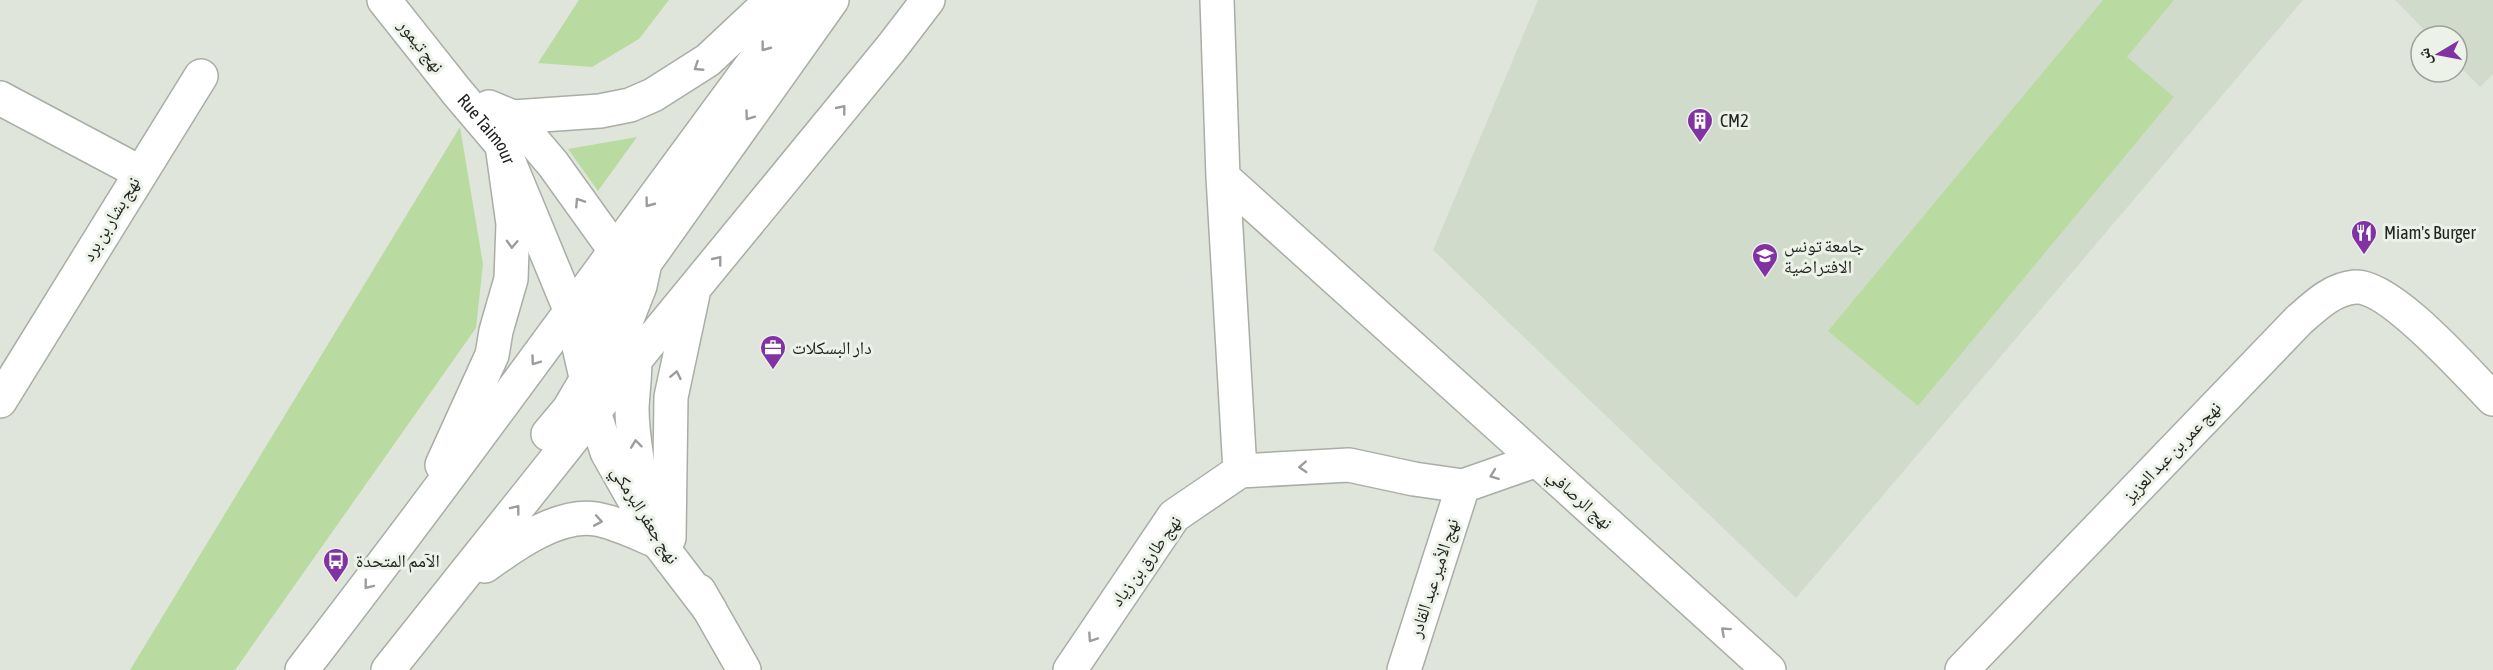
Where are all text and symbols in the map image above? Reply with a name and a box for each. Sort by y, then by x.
street label: نهج تيمور [392,14,449,78]
north arrow [2409,24,2469,84]
one-way arrow [761,40,772,51]
text: ش [2414,46,2436,67]
one-way arrow [693,60,704,71]
street label: Rue Taimour [453,90,520,167]
one-way arrow [834,105,845,116]
building icon: CM2 [1685,106,1715,144]
one-way arrow [746,109,757,120]
place label: CM2 [1720,110,1749,131]
street label: نهج بشار بن برد [77,173,146,266]
one-way arrow [645,197,656,208]
one-way arrow [576,198,587,209]
restaurant icon: Miam's Burger [2349,218,2379,256]
place label: Miam's Burger [2384,222,2476,243]
place label: جامعة تونس الافتراضية [1784,235,1864,277]
one-way arrow [506,240,518,249]
school or university icon: جامعة تونس الافتراضية [1750,241,1780,279]
one-way arrow [711,256,722,267]
office icon: دار البسكلات [758,333,788,371]
place label: دار البسكلات [792,337,872,359]
one-way arrow [531,355,542,366]
one-way arrow [669,371,682,381]
street label: نهج عمر بن عبد العزيز [2118,397,2227,509]
one-way arrow [631,440,643,449]
one-way arrow [1299,461,1308,474]
street label: نهج جعفر البرمكي [603,462,684,570]
street label: نهج الرصافي [1540,464,1617,537]
one-way arrow [1489,468,1500,481]
one-way arrow [509,505,520,516]
street label: نهج طارق بن زياد [1106,511,1187,611]
one-way arrow [593,514,603,527]
street label: نهج الأمير عبد القادر [1404,516,1465,641]
bus stop icon: الآمم المتحدة [321,546,351,584]
place label: الآمم المتحدة [356,550,440,573]
one-way arrow [364,578,375,589]
one-way arrow [1722,627,1732,638]
one-way arrow [1088,631,1099,642]

